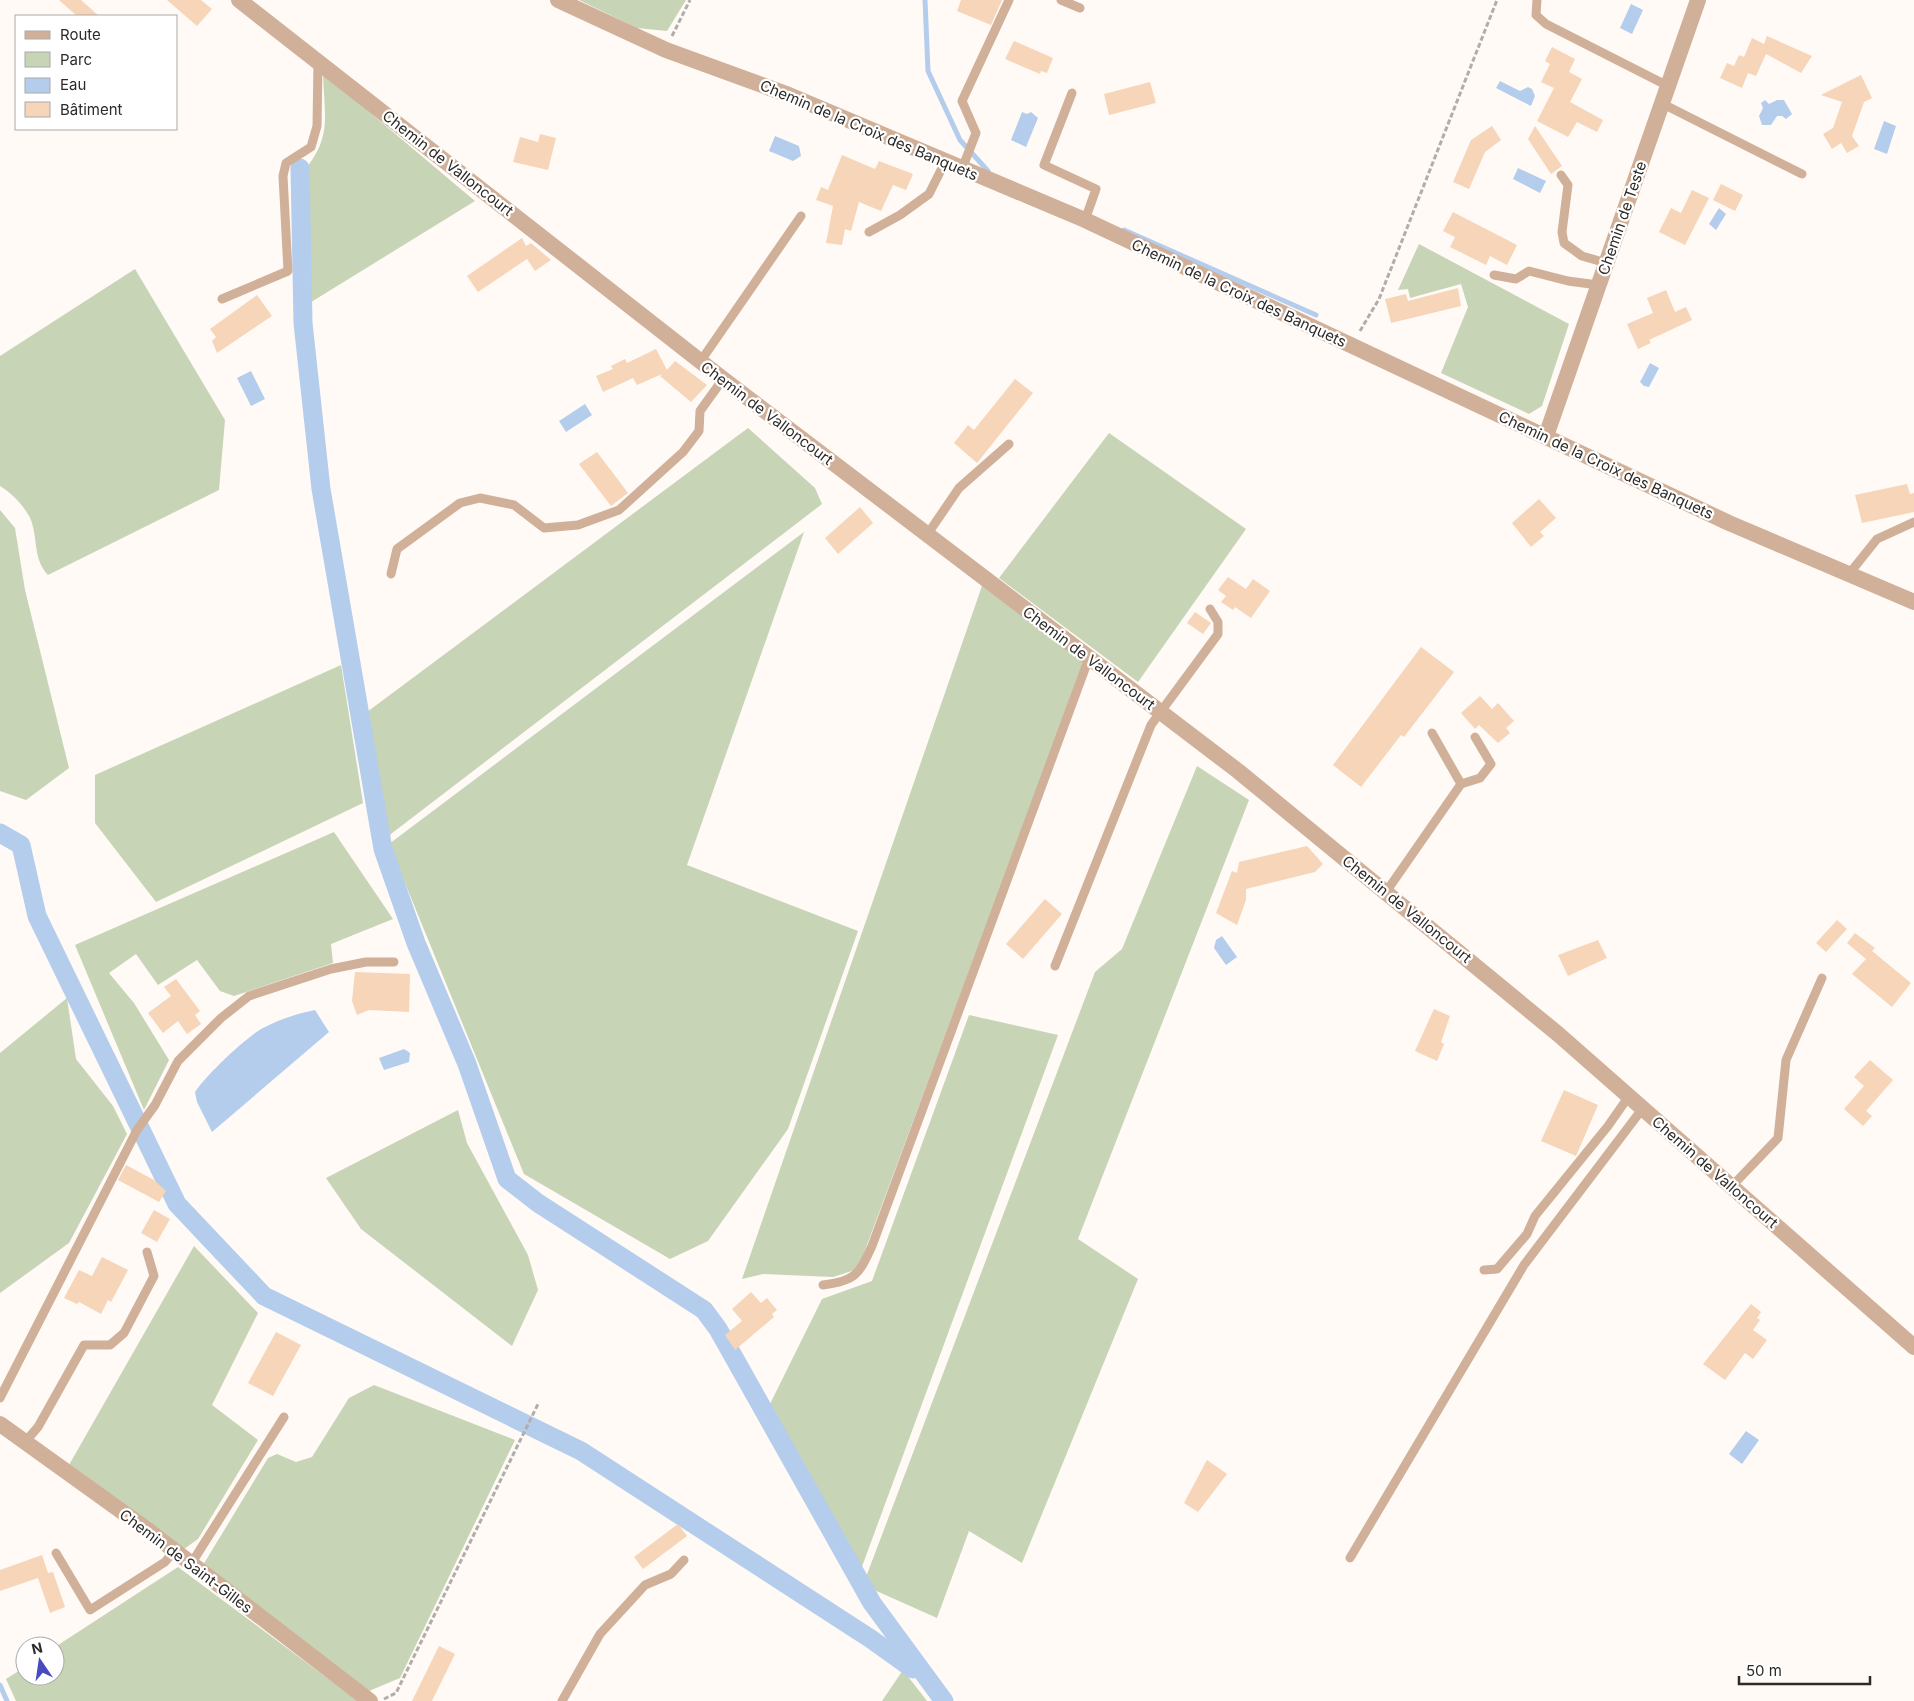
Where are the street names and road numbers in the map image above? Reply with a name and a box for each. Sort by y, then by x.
street label: Chemin de la Croix des Banquets [757,75,981,185]
street label: Chemin de Valloncourt [379,106,517,220]
street label: Chemin de Teste [1594,159,1650,277]
street label: Chemin de la Croix des Banquets [1129,235,1350,351]
street label: Chemin de Valloncourt [697,357,837,469]
street label: Chemin de la Croix des Banquets [1496,407,1717,523]
street label: Chemin de Valloncourt [1019,602,1159,714]
street label: Chemin de Valloncourt [1338,851,1476,967]
street label: Chemin de Valloncourt [1648,1112,1782,1232]
street label: Chemin de Saint-Gilles [116,1505,256,1617]

